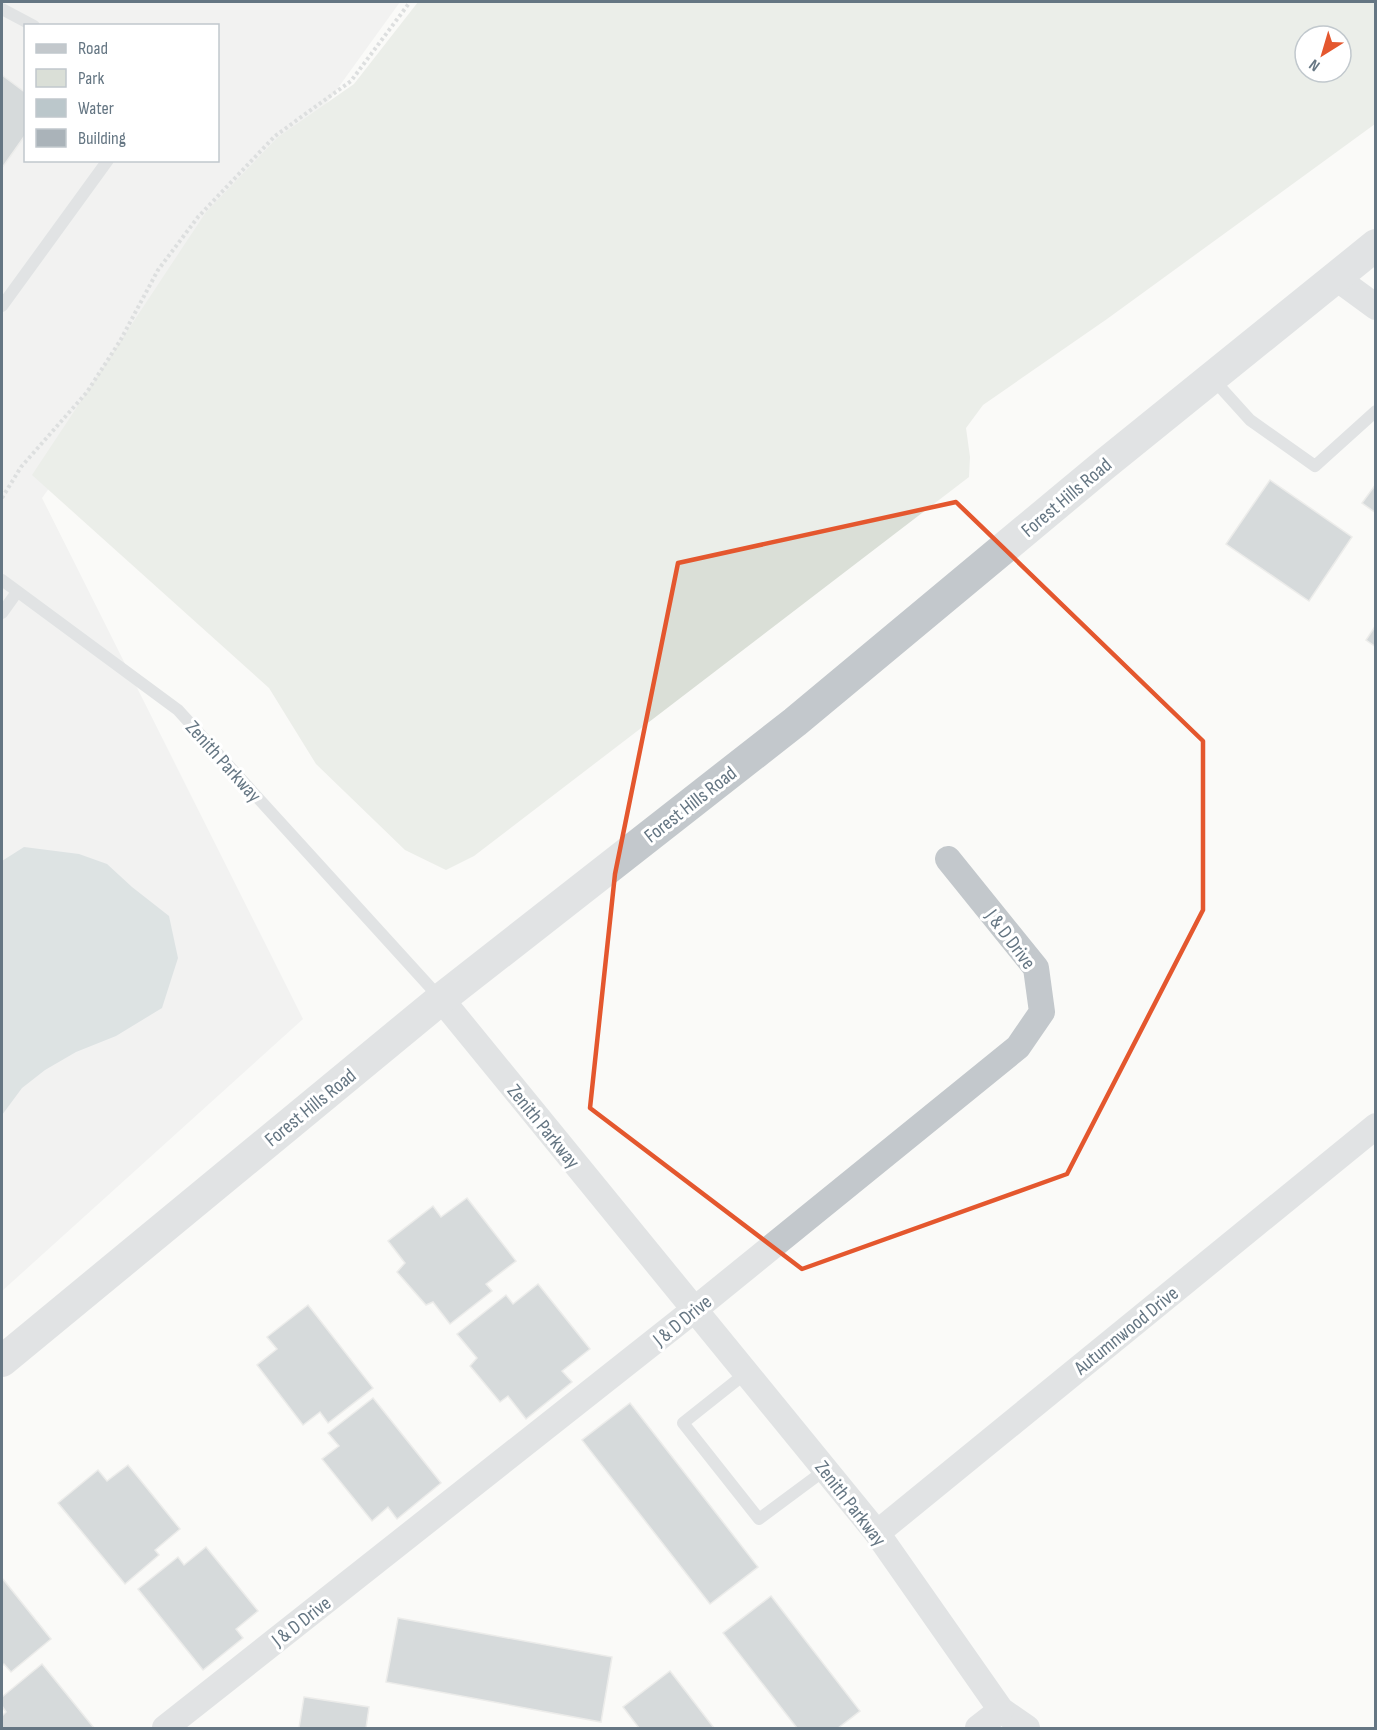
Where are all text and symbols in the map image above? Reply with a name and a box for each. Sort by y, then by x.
legend [24,24,219,162]
north arrow [1293,24,1353,84]
text: Road [78,38,108,59]
text: N [1306,55,1324,75]
text: Park [78,68,104,89]
text: Water [78,98,114,119]
text: Building [78,128,126,149]
street label: Forest Hills Road [1017,453,1117,542]
street label: Zenith Parkway [180,716,266,808]
street label: Forest Hills Road [640,761,742,848]
street label: J & D Drive [979,904,1040,974]
street label: Forest Hills Road [260,1064,361,1152]
street label: Zenith Parkway [502,1080,585,1174]
street label: Autumnwood Drive [1069,1281,1184,1381]
street label: J & D Drive [648,1290,717,1352]
street label: Zenith Parkway [809,1456,891,1551]
street label: J & D Drive [266,1591,336,1653]

